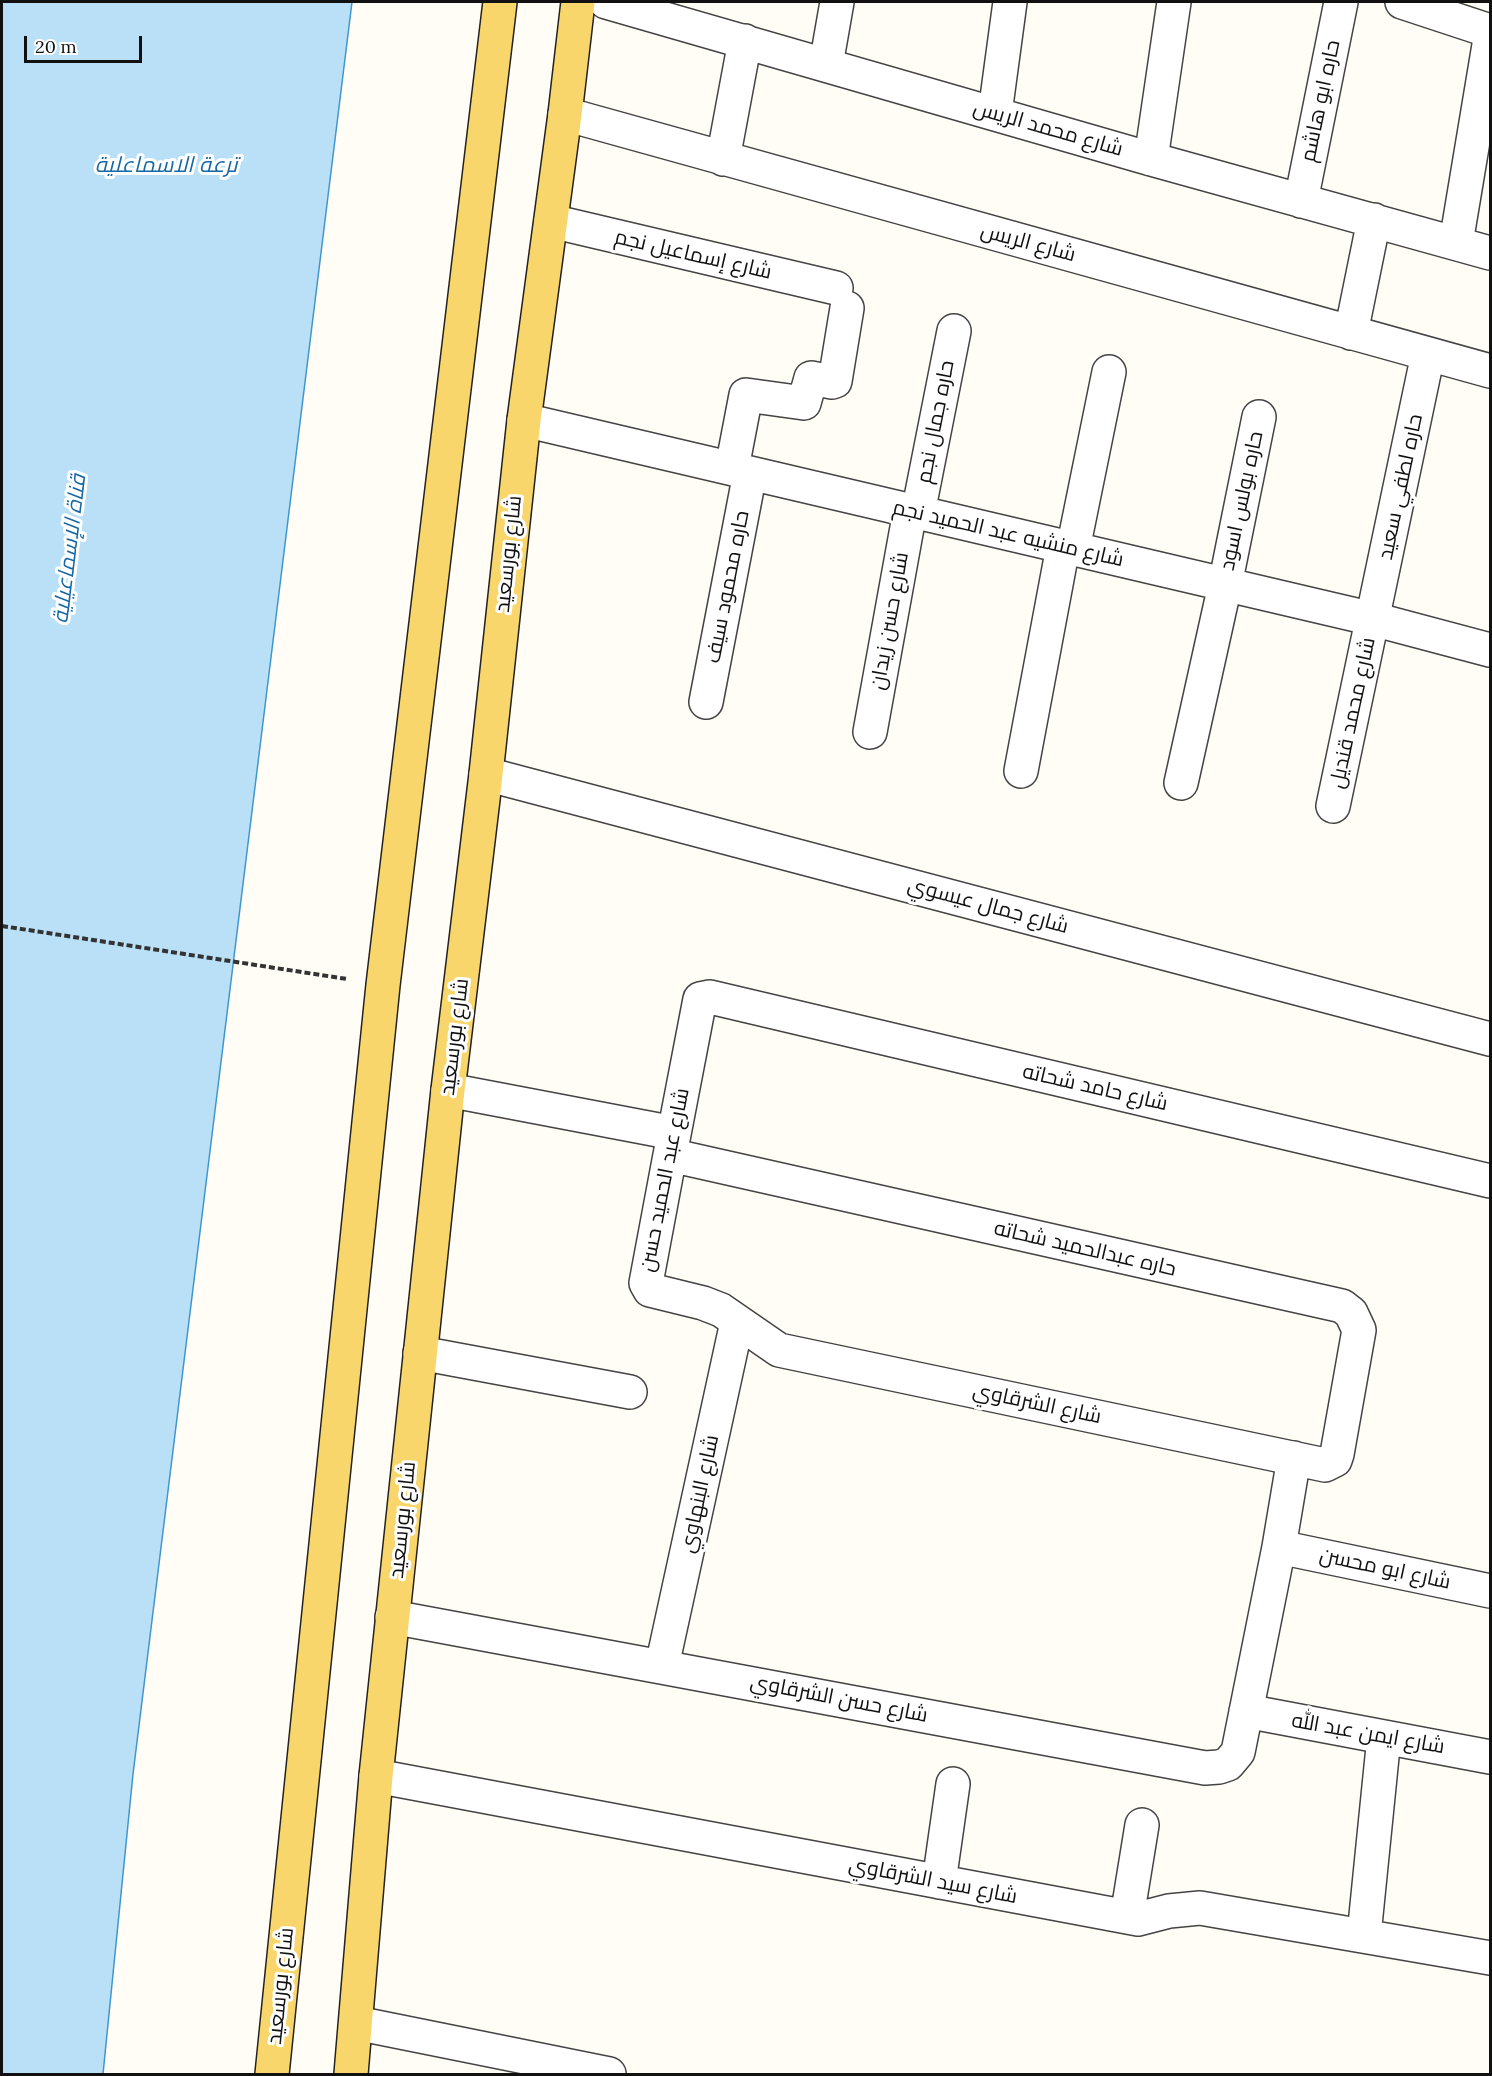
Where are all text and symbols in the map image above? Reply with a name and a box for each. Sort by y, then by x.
scale bar [27,24,146,62]
text: 20 m [35,35,77,58]
street label: حاره ابو هاشم [1296,38,1346,164]
street label: شارع محمد الريس [970,96,1126,162]
water label: ترعة الاسماعلية [95,153,237,179]
street label: شارع الريس [978,218,1078,268]
street label: شارع إسماعيل نجم [612,225,774,285]
street label: حاره جمال نجم [912,358,960,486]
street label: حاره لطفي سعيد [1373,412,1429,562]
street label: حاره بولس اسود [1215,429,1269,573]
water label: قناة الإسماعيلية [48,473,92,625]
street label: شارع بورسعيد [490,494,528,614]
street label: شارع منشيه عبد الحميد نجم [890,495,1126,573]
street label: حاره محمود سيف [701,509,755,665]
street label: شارع حسن زيدان [865,550,915,692]
street label: شارع محمد قنديل [1325,635,1381,791]
street label: شارع جمال عيسوي [905,872,1071,940]
street label: شارع بورسعيد [435,977,475,1097]
street label: شارع حامد شحاته [1020,1059,1170,1117]
street label: شارع عبد الحميد حسن [635,1086,695,1274]
street label: حاره عبدالحميد شحاته [991,1216,1179,1282]
street label: شارع الشرقاوي [970,1378,1104,1430]
street label: شارع البنهاوي [675,1433,725,1555]
street label: شارع بورسعيد [384,1460,422,1580]
street label: شارع ابو محسن [1317,1543,1453,1595]
street label: شارع حسن الشرقاوي [748,1669,930,1729]
street label: شارع ايمن عبد الله [1289,1708,1447,1760]
street label: شارع سيد الشرقاوي [847,1852,1019,1910]
street label: شارع بورسعيد [262,1926,300,2046]

